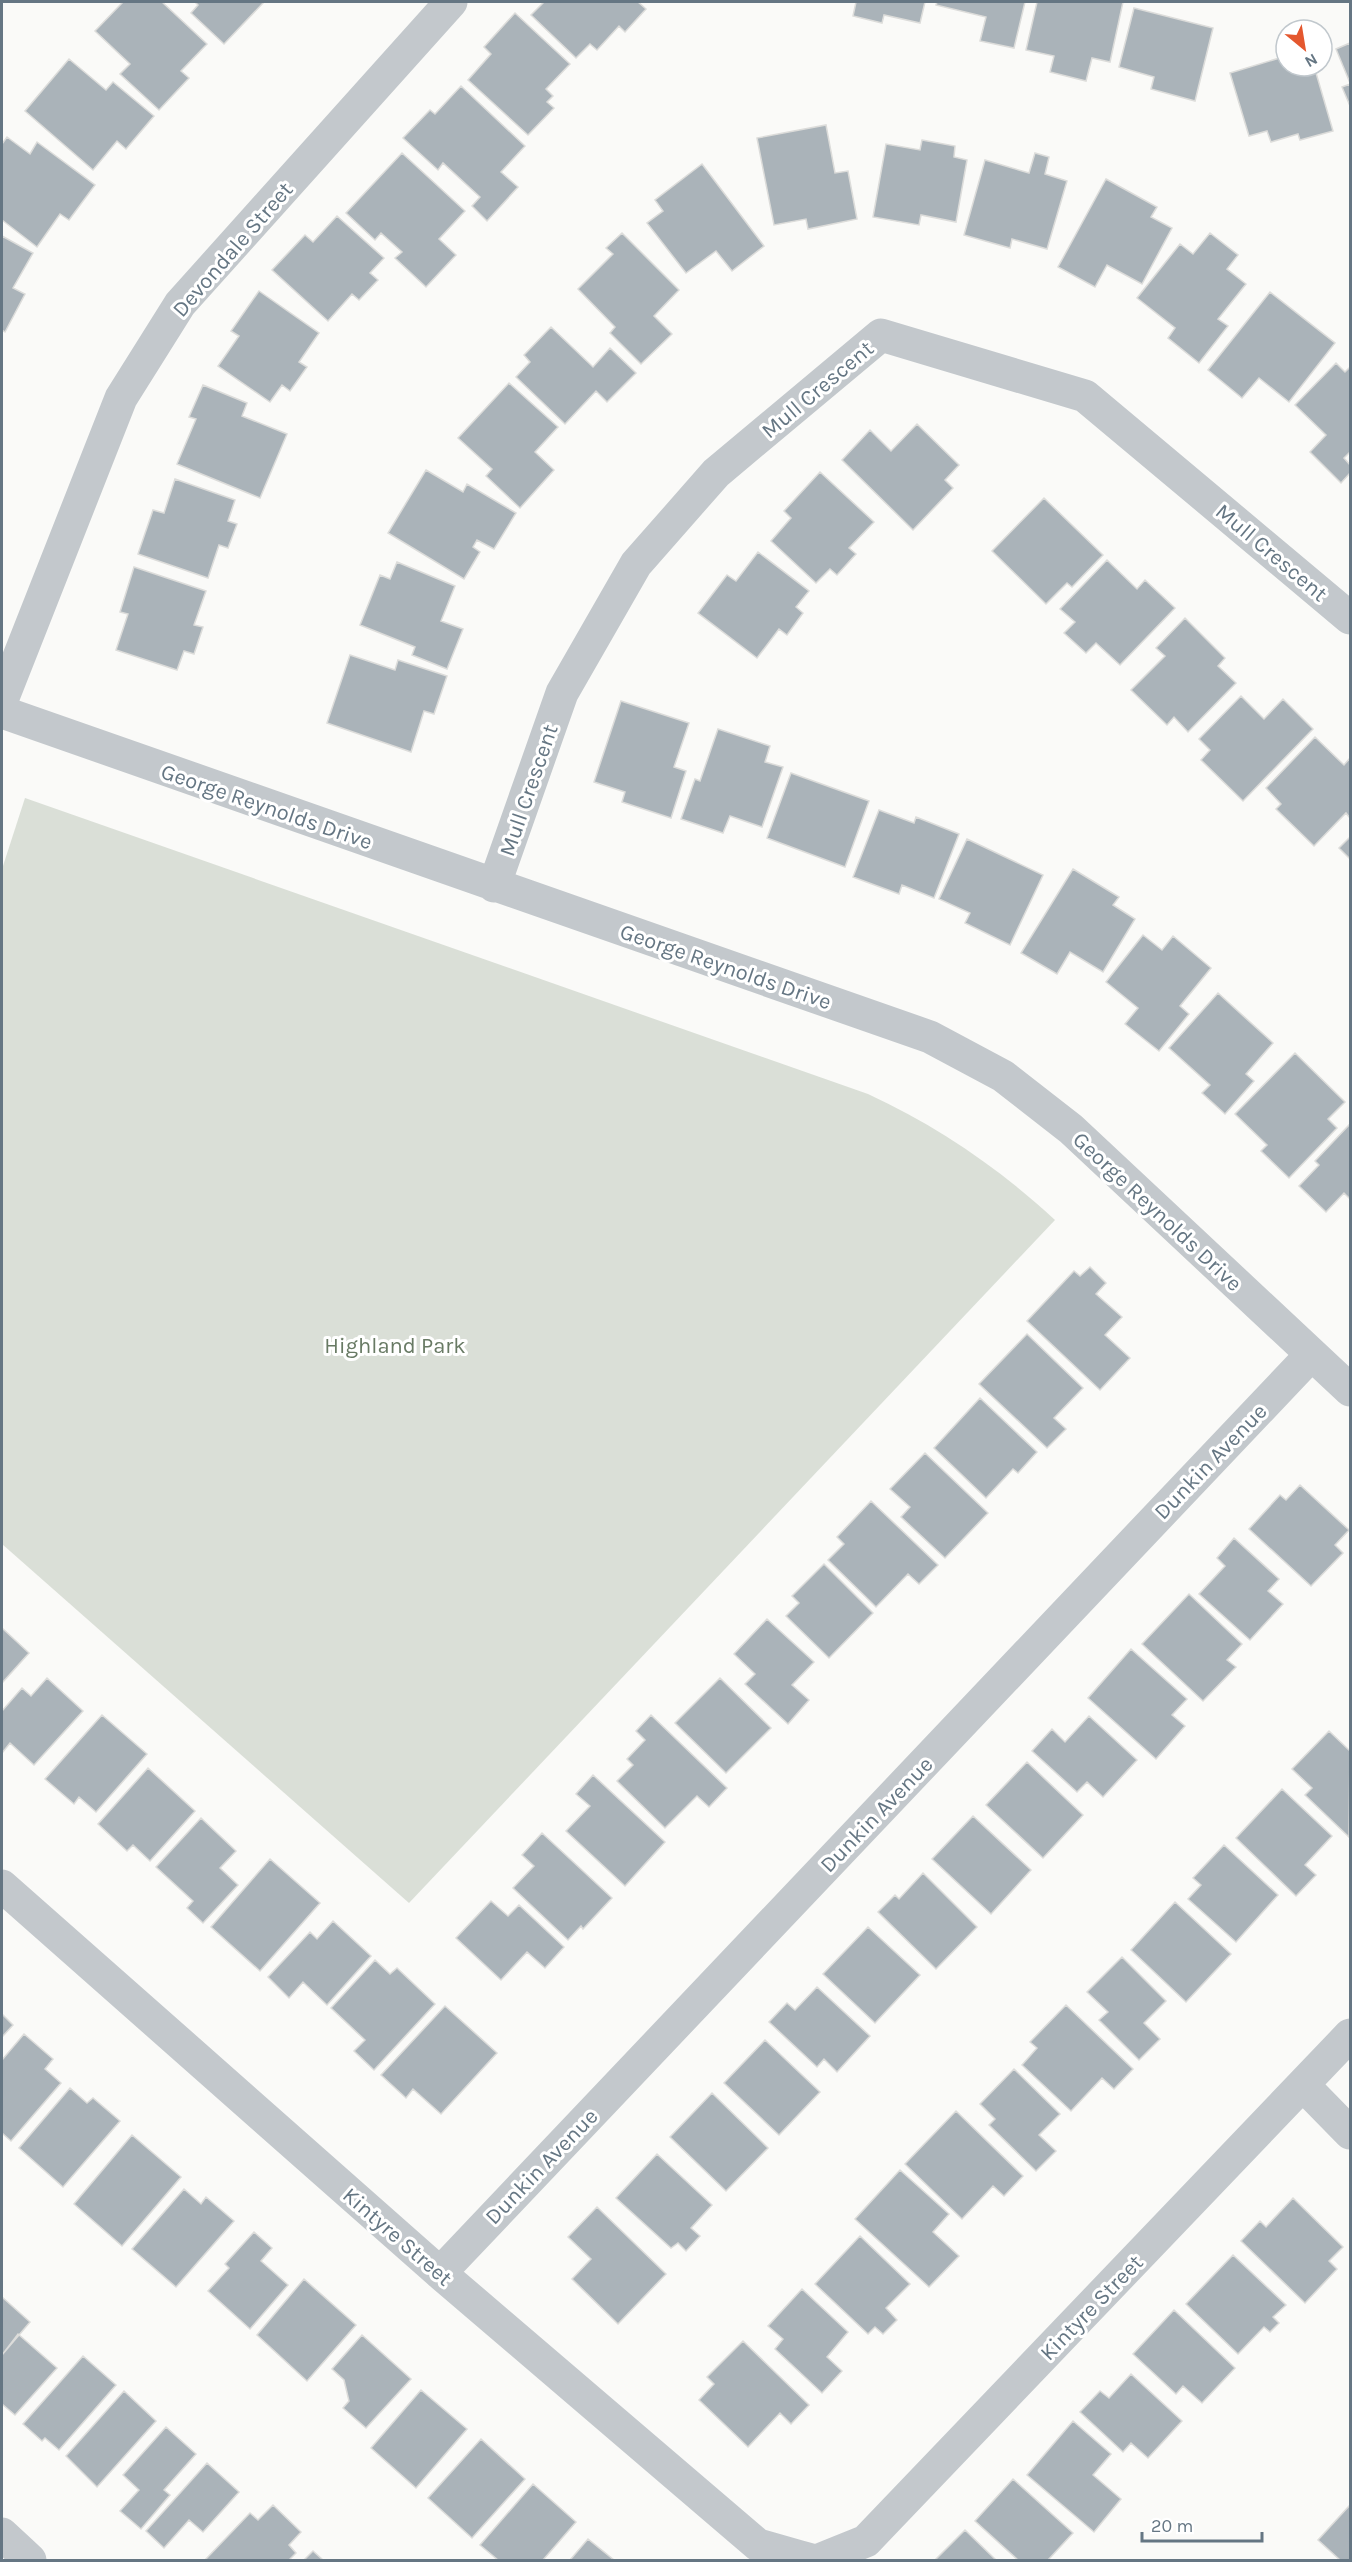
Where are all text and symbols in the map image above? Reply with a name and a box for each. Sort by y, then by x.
north arrow [1274,18,1334,78]
text: N [1302,49,1321,72]
street label: Devondale Street [167,177,298,322]
street label: Mull Crescent [756,335,879,444]
street label: Mull Crescent [1210,498,1333,607]
street label: Mull Crescent [494,721,564,860]
street label: George Reynolds Drive [158,759,376,855]
street label: George Reynolds Drive [617,919,835,1015]
street label: George Reynolds Drive [1067,1127,1247,1297]
park label: Highland Park [324,1333,466,1359]
street label: Dunkin Avenue [1149,1398,1273,1525]
street label: Dunkin Avenue [815,1751,939,1878]
street label: Dunkin Avenue [480,2103,604,2230]
street label: Kintyre Street [337,2182,457,2291]
street label: Kintyre Street [1035,2250,1149,2366]
scale bar [1142,2505,1262,2543]
text: 20 m [1151,2515,1193,2537]

